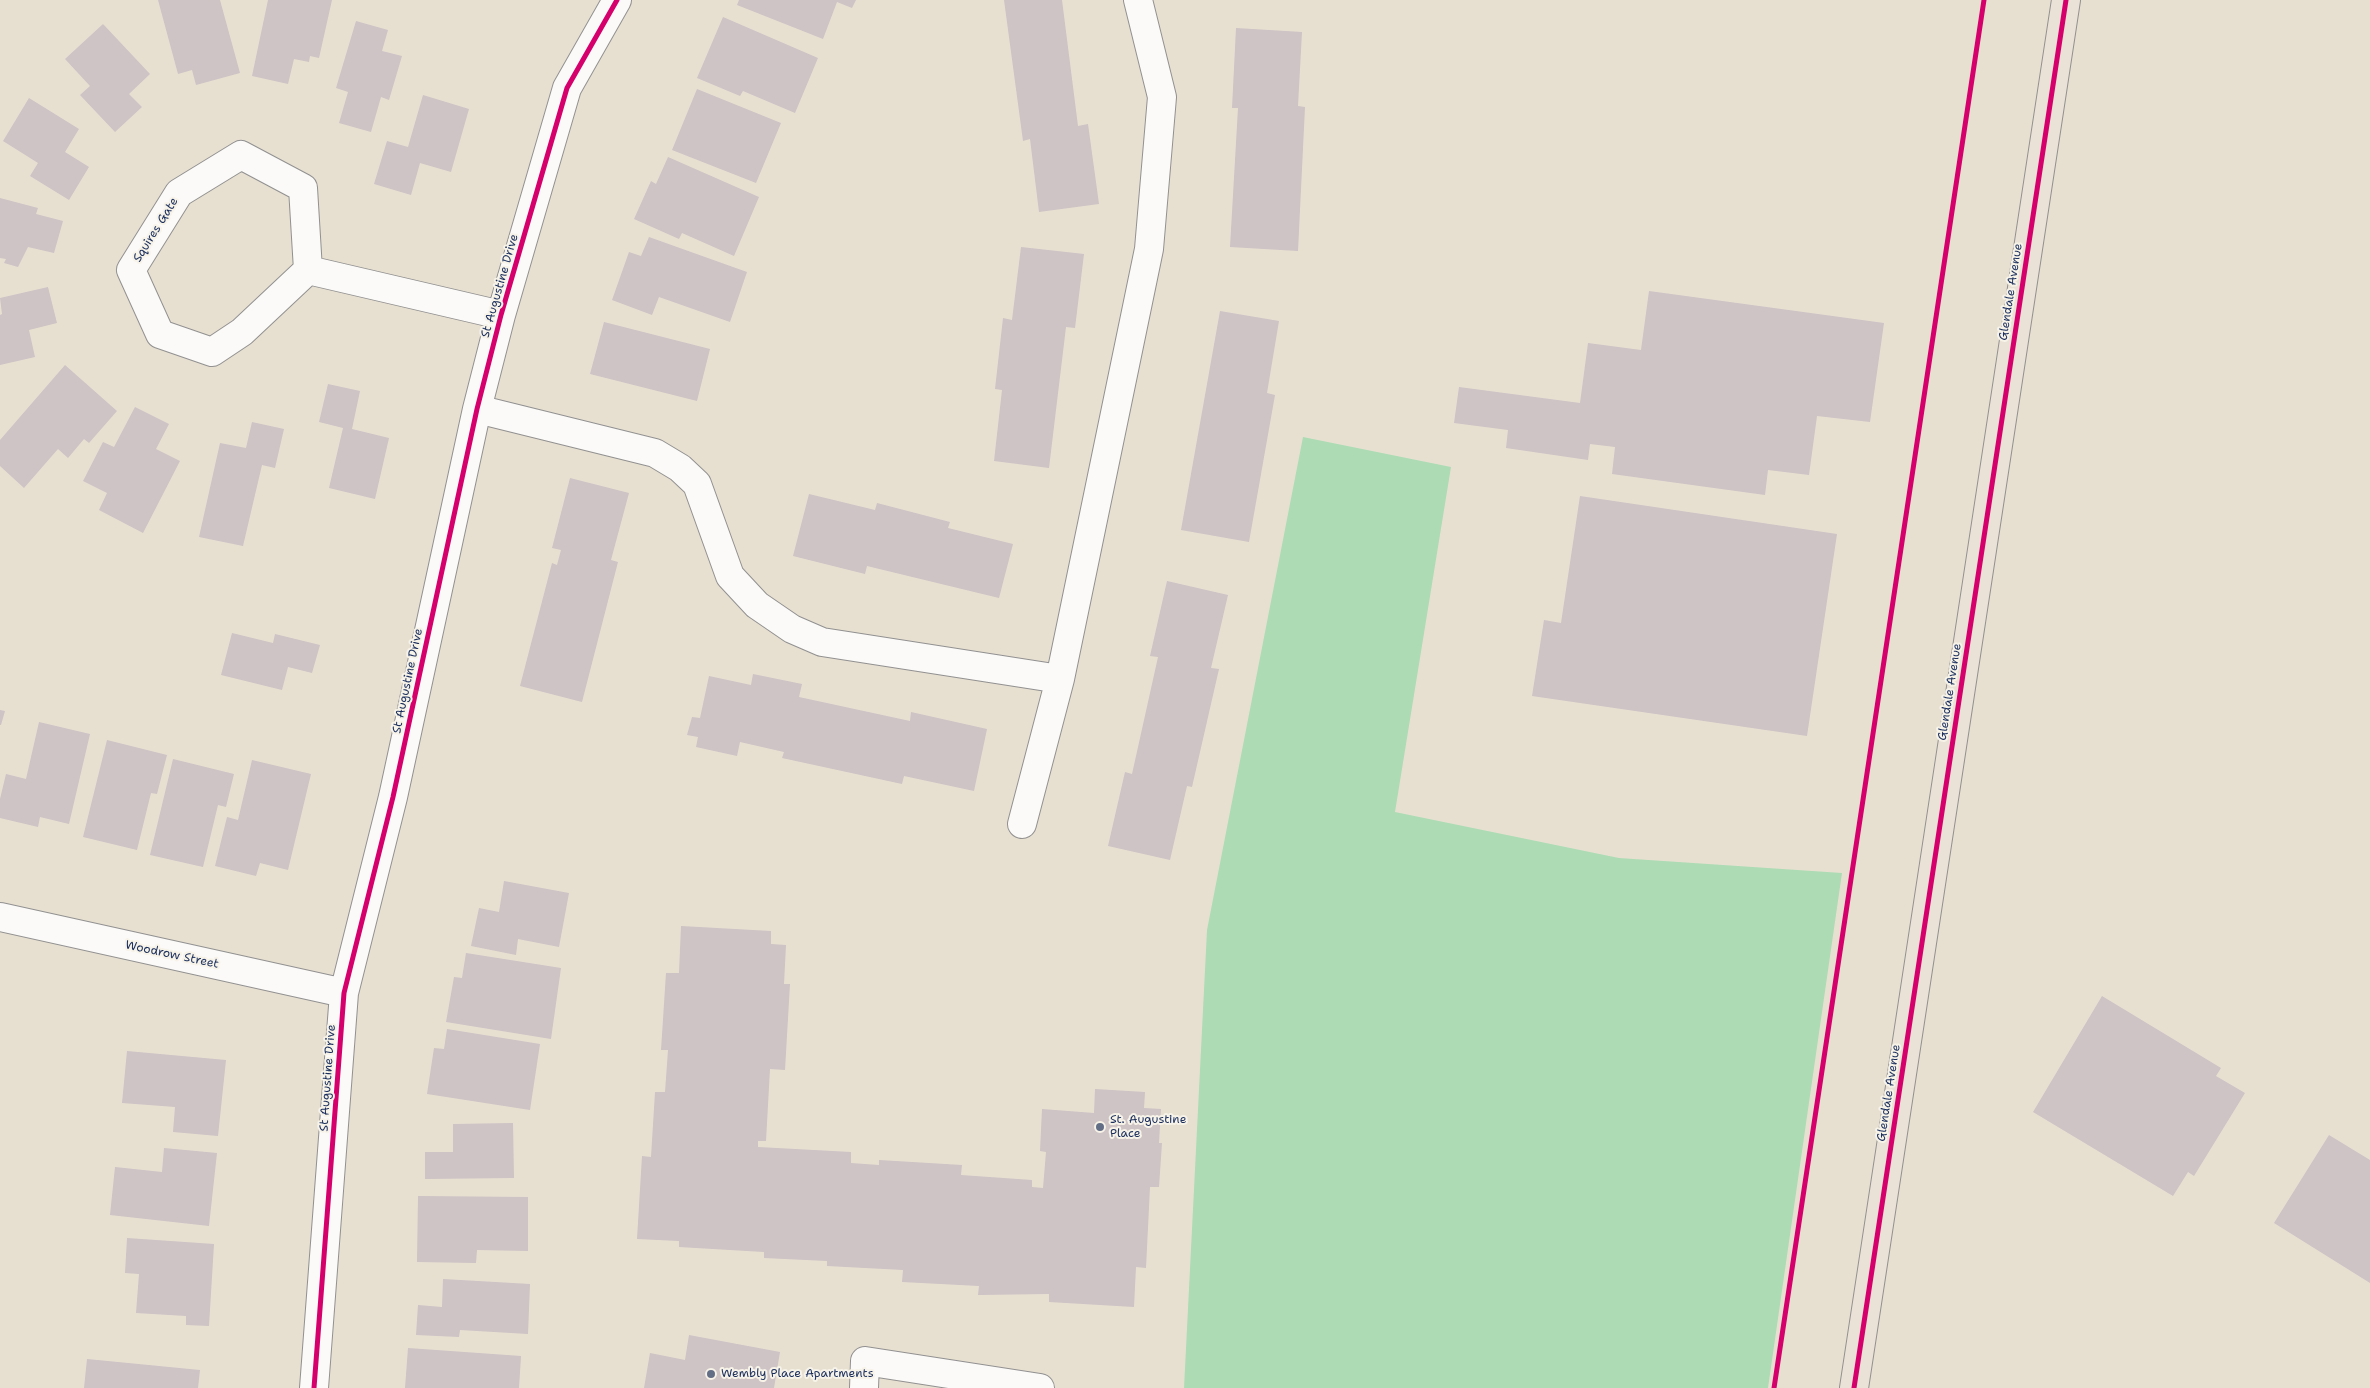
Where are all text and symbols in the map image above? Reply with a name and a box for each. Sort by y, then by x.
street label: Squires Gate [130,195,182,265]
street label: St Augustine Drive [478,233,522,339]
street label: Glendale Avenue [1996,242,2026,342]
street label: St Augustine Drive [390,627,426,735]
street label: Glendale Avenue [1935,642,1965,742]
street label: Woodrow Street [124,938,220,972]
street label: St Augustine Drive [317,1024,339,1132]
street label: Glendale Avenue [1874,1043,1904,1143]
place label: St. Augustine Place [1110,1113,1186,1141]
marker: St. Augustine Place [1094,1121,1106,1133]
place label: Wembly Place Apartments [721,1367,874,1381]
marker: Wembly Place Apartments [705,1368,717,1380]

